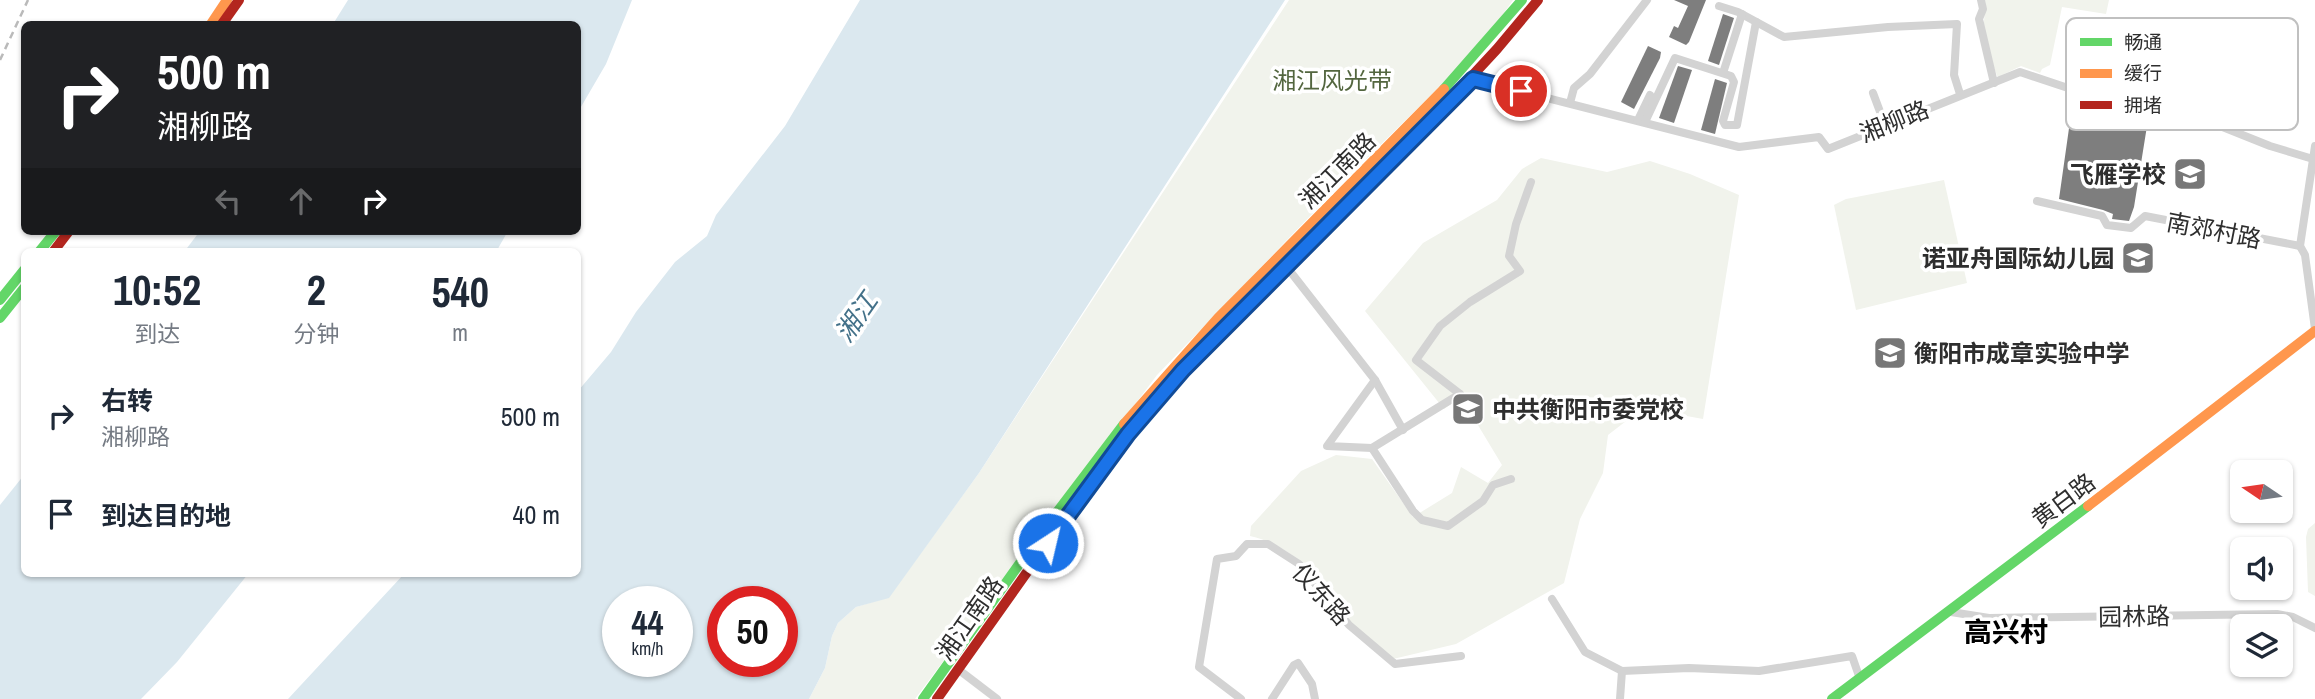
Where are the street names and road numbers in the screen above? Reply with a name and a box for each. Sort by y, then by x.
street label: 湘柳路 [1855,93,1933,149]
street label: 湘江南路 [1292,125,1382,215]
street label: 南郊村路 [2164,205,2264,255]
street label: 黄白路 [2025,466,2101,534]
street label: 仪东路 [1286,557,1358,631]
street label: 湘江南路 [928,570,1010,666]
street label: 园林路 [2098,599,2170,633]

